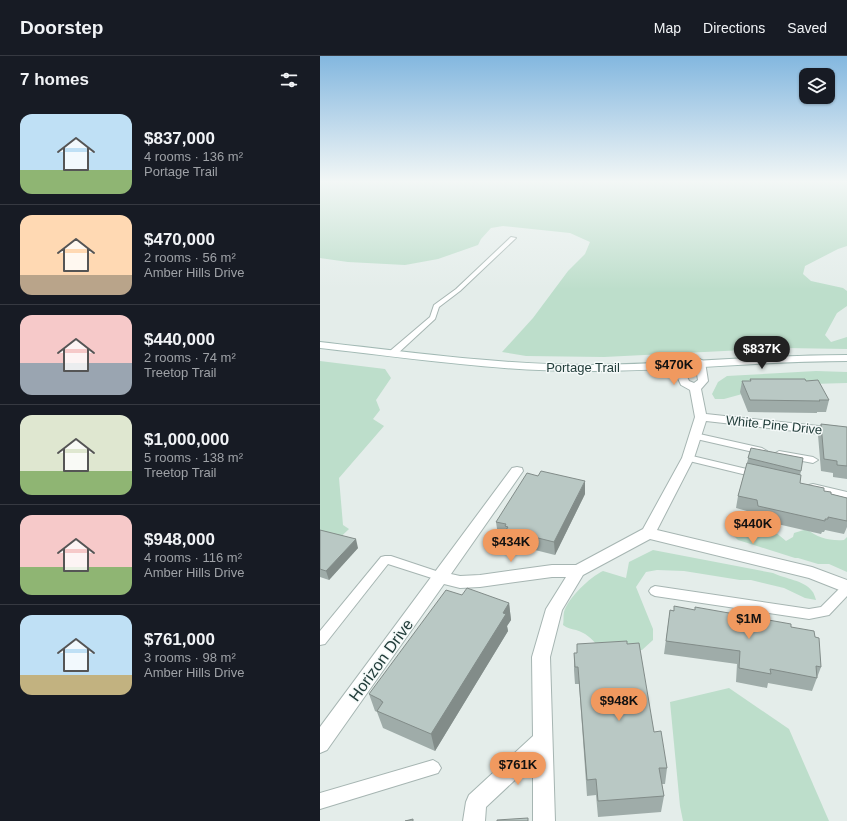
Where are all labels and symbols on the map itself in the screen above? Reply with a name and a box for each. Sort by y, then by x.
pin: $837K [734,336,790,370]
pin: $470K [646,352,702,386]
street label: Portage Trail [546,360,620,375]
street label: White Pine Drive [725,412,823,438]
pin: $440K [725,511,781,545]
pin: $434K [483,529,539,563]
pin: $1M [730,606,768,640]
street label: Horizon Drive [346,616,416,704]
pin: $948K [591,688,647,722]
pin: $761K [490,752,546,786]

